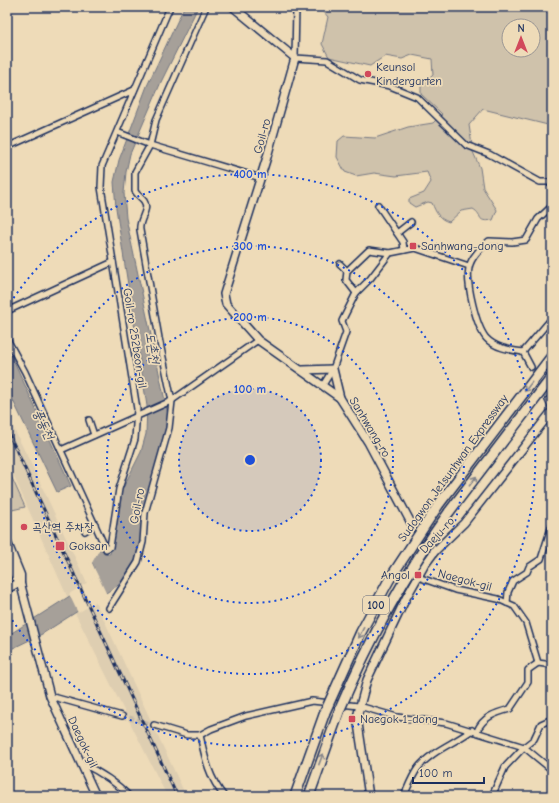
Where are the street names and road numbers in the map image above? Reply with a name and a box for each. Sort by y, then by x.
street label: Goil-ro [250,117,274,155]
street label: Goil-ro 252beon-gil [120,287,150,389]
street label: Sudogwon Je1sunhwan Expressway [395,391,511,544]
street label: Sanhwang-ro [347,394,393,460]
street label: Goil-ro [127,487,147,525]
street label: Daeju-ro [417,514,457,556]
street label: Naegok-gil [437,566,493,594]
road number: 100 [363,596,389,614]
street label: Daegok-gil [65,714,101,770]

